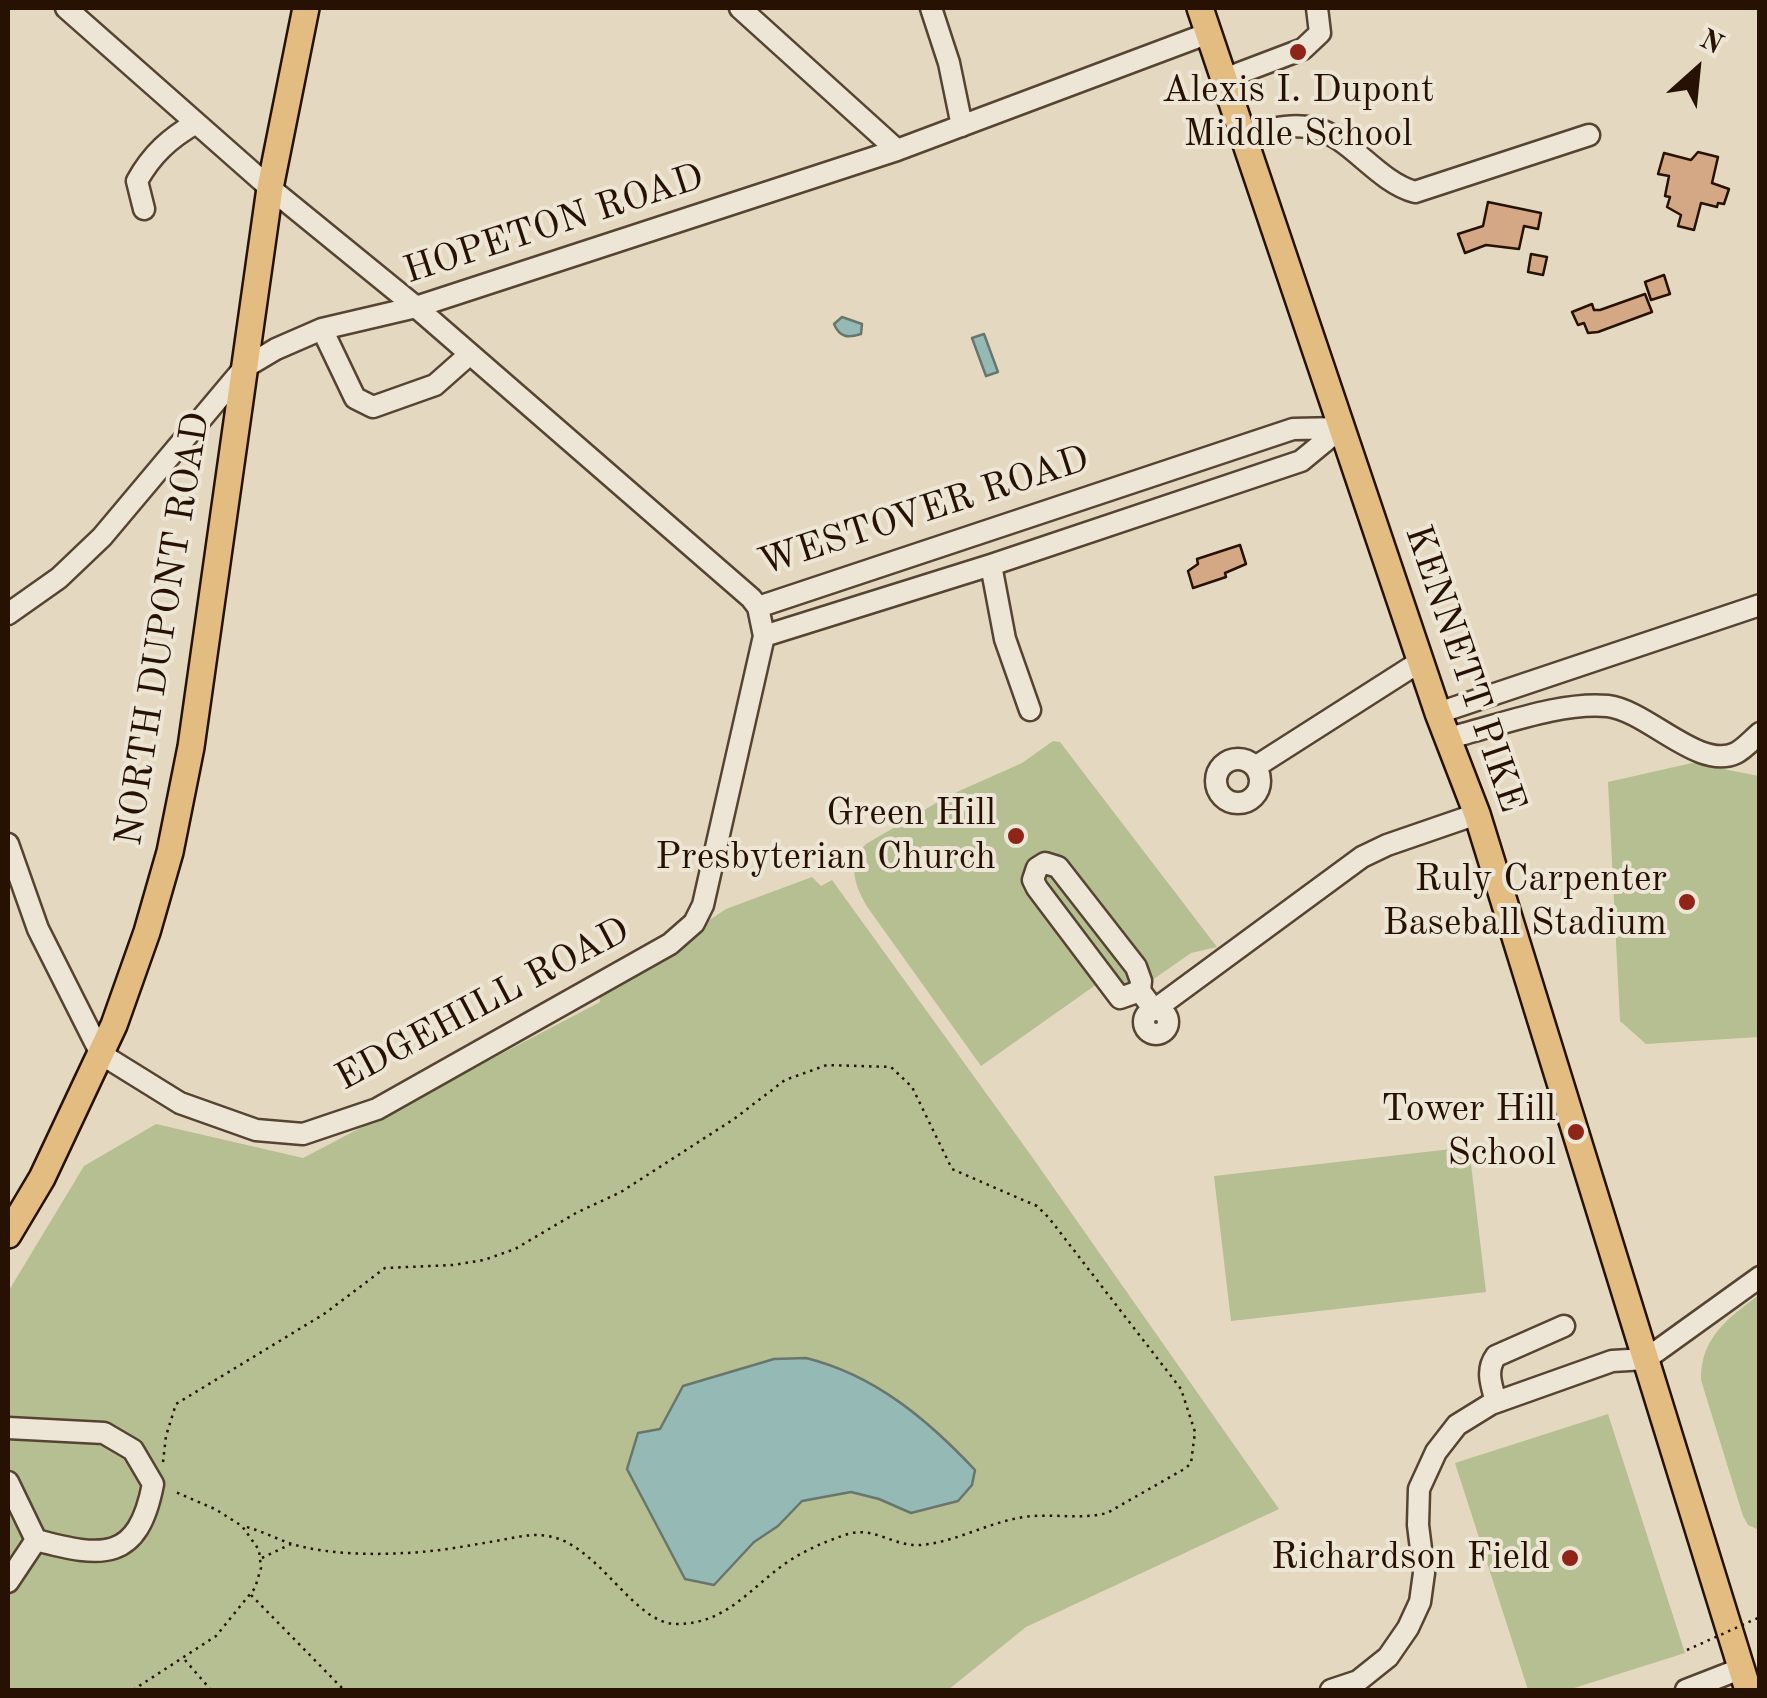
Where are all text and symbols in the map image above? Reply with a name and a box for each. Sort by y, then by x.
north arrow [1647,20,1747,120]
text: N [1695,26,1727,61]
marker: Alexis I. Dupont Middle School [1287,41,1309,63]
place label: Alexis I. Dupont Middle School [1162,68,1434,157]
street label: HOPETON ROAD [398,155,710,295]
street label: NORTH DUPONT ROAD [107,409,221,849]
street label: WESTOVER ROAD [753,437,1095,587]
street label: KENNETT PIKE [1394,520,1534,818]
place label: Green Hill Presbyterian Church [655,791,996,881]
marker: Green Hill Presbyterian Church [1005,825,1027,847]
place label: Ruly Carpenter Baseball Stadium [1382,857,1667,946]
marker: Ruly Carpenter Baseball Stadium [1676,891,1698,913]
street label: EDGEHILL ROAD [328,908,638,1102]
place label: Tower Hill School [1381,1087,1556,1176]
marker: Tower Hill School [1565,1121,1587,1143]
place label: Richardson Field [1271,1535,1550,1581]
marker: Richardson Field [1559,1547,1581,1569]

